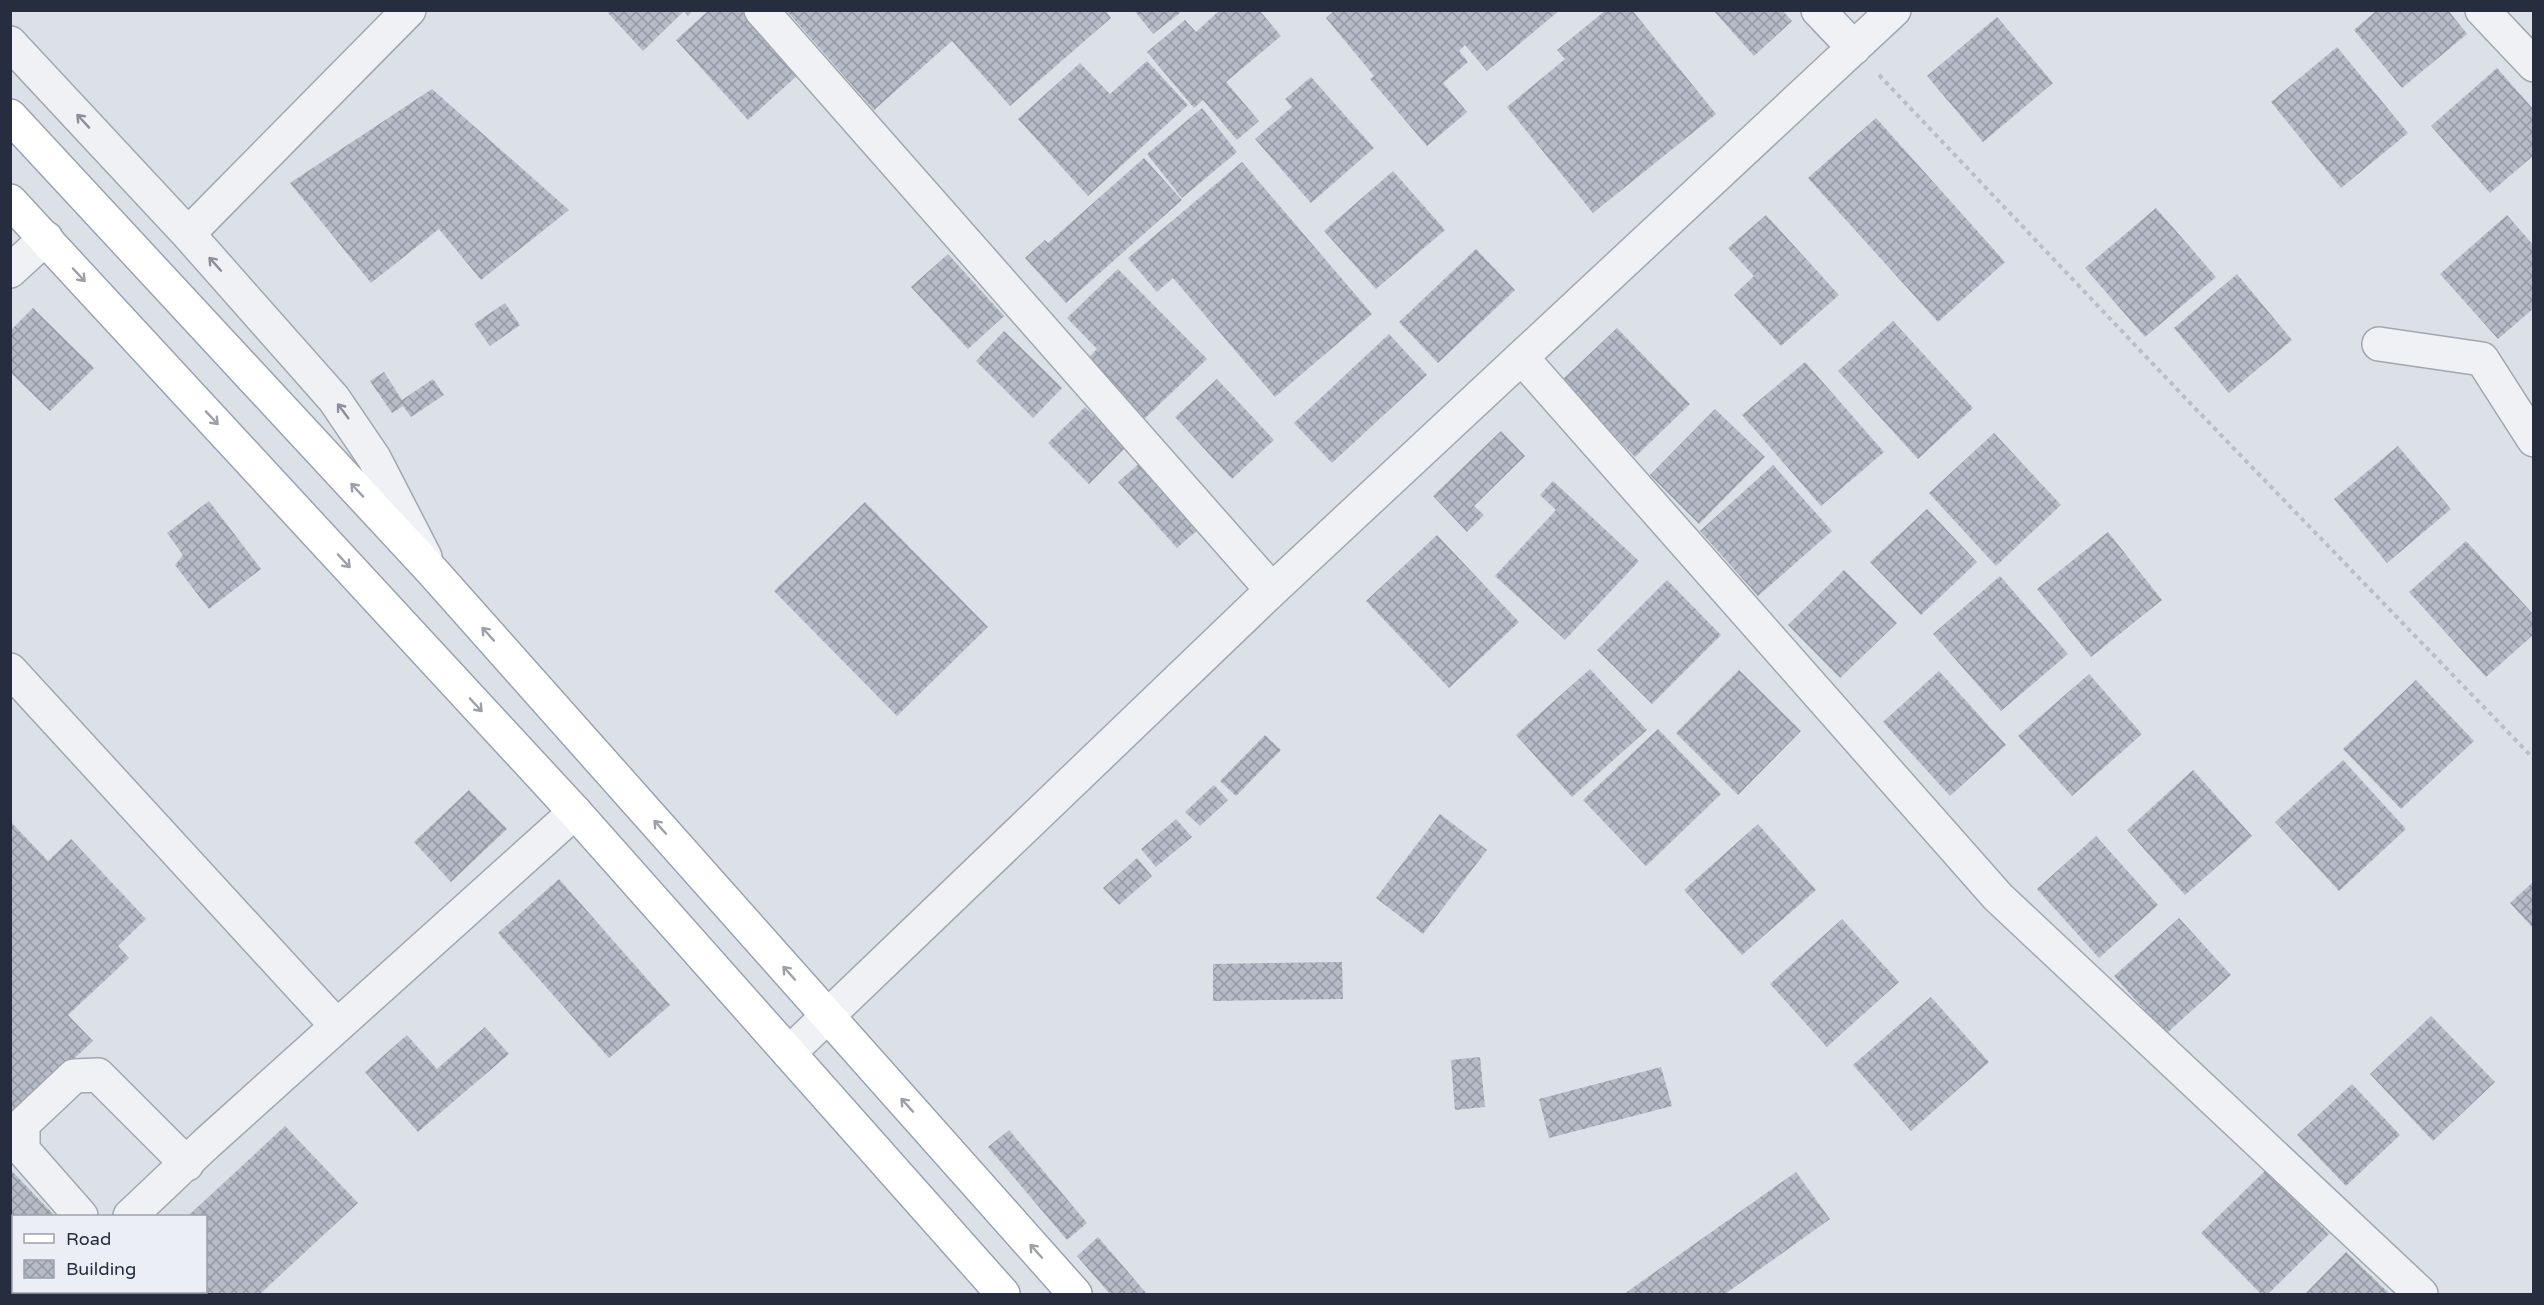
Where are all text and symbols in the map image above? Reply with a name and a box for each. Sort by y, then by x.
one-way arrow [76,113,90,128]
one-way arrow [208,257,222,272]
one-way arrow [72,267,86,282]
one-way arrow [337,403,349,419]
one-way arrow [204,410,218,425]
one-way arrow [350,483,364,498]
one-way arrow [337,554,351,569]
one-way arrow [481,627,495,642]
one-way arrow [469,697,483,712]
one-way arrow [653,820,667,835]
one-way arrow [782,965,796,980]
one-way arrow [900,1098,914,1113]
legend [12,1215,207,1293]
text: Road [66,1228,111,1250]
one-way arrow [1029,1244,1043,1259]
text: Building [66,1258,136,1280]

